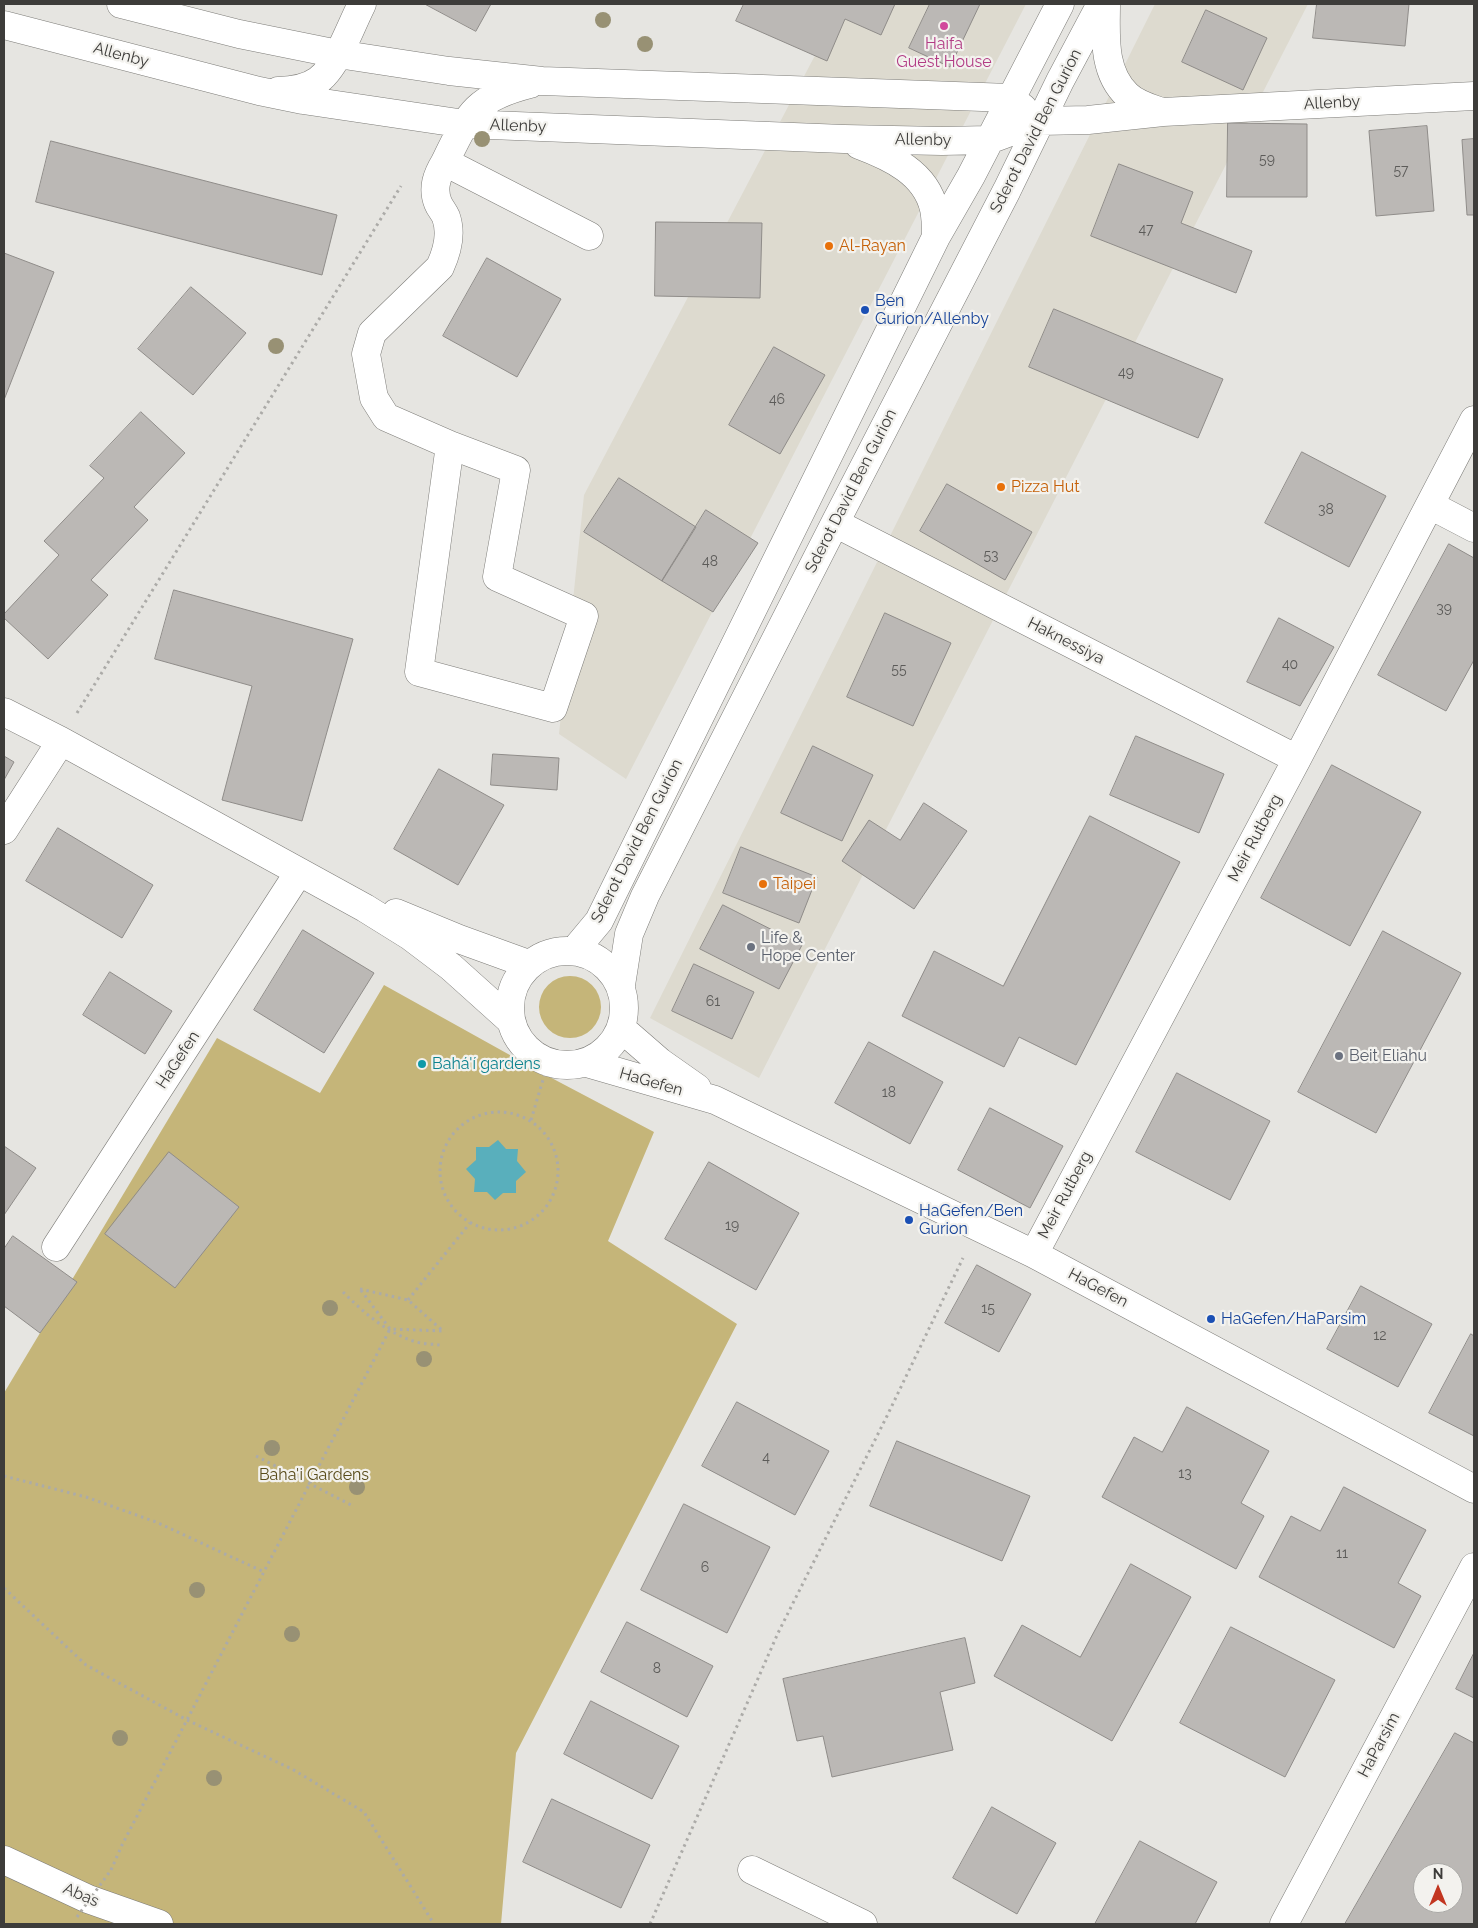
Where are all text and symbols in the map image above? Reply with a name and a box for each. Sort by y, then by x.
marker: Haifa Guest House [938,20,950,32]
place label: Haifa Guest House [896,34,992,72]
street label: Allenby [91,38,151,72]
street label: Sderot David Ben Gurion [986,46,1086,216]
street label: Allenby [1303,92,1361,114]
street label: Allenby [489,115,547,137]
street label: Allenby [895,130,951,150]
house number: 59 [1259,152,1275,168]
house number: 57 [1393,163,1409,179]
house number: 47 [1138,222,1154,238]
place label: Al-Rayan [839,236,906,256]
marker: Al-Rayan [823,240,835,252]
place label: Ben Gurion/Allenby [875,291,989,329]
marker: Ben Gurion/Allenby [859,304,871,316]
house number: 49 [1118,365,1134,381]
house number: 46 [769,392,785,408]
street label: Sderot David Ben Gurion [801,406,901,576]
place label: Pizza Hut [1011,477,1080,497]
marker: Pizza Hut [995,481,1007,493]
house number: 38 [1318,502,1334,518]
house number: 53 [983,548,999,564]
house number: 48 [702,554,718,570]
house number: 39 [1436,601,1452,617]
street label: Haknessiya [1024,613,1108,669]
house number: 40 [1282,657,1298,673]
house number: 55 [891,662,907,678]
street label: Sderot David Ben Gurion [587,756,687,926]
street label: Meir Rutberg [1224,791,1286,885]
place label: Taipei [773,874,816,894]
marker: Taipei [757,878,769,890]
place label: Life & Hope Center [761,928,855,966]
marker: Life & Hope Center [745,941,757,953]
house number: 61 [706,994,720,1010]
street label: HaGefen [152,1028,204,1092]
place label: Beit Eliahu [1349,1046,1427,1066]
marker: Beit Eliahu [1333,1050,1345,1062]
place label: Bahá'í gardens [432,1054,541,1074]
marker: Bahá'í gardens [416,1058,428,1070]
street label: HaGefen [617,1064,685,1100]
house number: 18 [882,1085,896,1101]
street label: Meir Rutberg [1034,1148,1096,1242]
place label: HaGefen/Ben Gurion [919,1201,1023,1239]
marker: HaGefen/Ben Gurion [903,1214,915,1226]
house number: 19 [725,1218,739,1234]
street label: HaGefen [1065,1264,1131,1312]
house number: 15 [981,1301,995,1317]
place label: HaGefen/HaParsim [1221,1309,1366,1329]
marker: HaGefen/HaParsim [1205,1313,1217,1325]
house number: 12 [1373,1328,1387,1344]
house number: 4 [762,1450,770,1466]
park label: Baha'i Gardens [259,1465,369,1485]
house number: 13 [1178,1466,1192,1482]
house number: 11 [1336,1546,1348,1562]
house number: 6 [701,1560,709,1576]
house number: 8 [653,1661,661,1677]
street label: HaParsim [1354,1709,1404,1781]
north arrow [1413,1863,1463,1913]
text: N [1433,1866,1443,1882]
street label: Abas [60,1879,102,1911]

